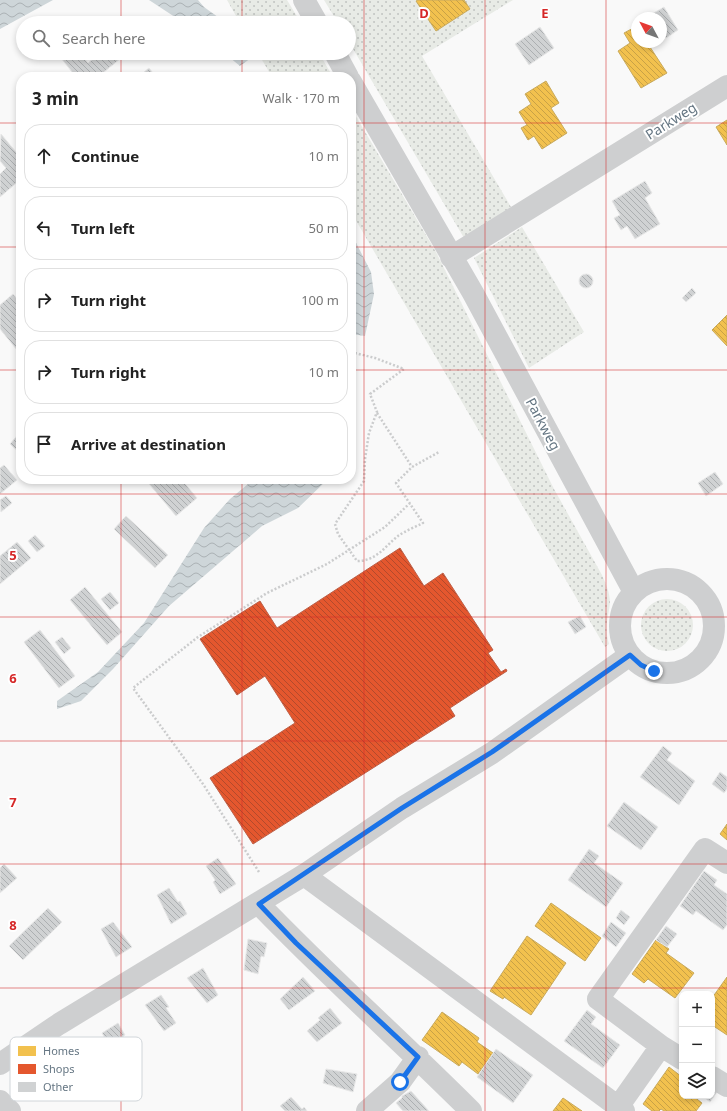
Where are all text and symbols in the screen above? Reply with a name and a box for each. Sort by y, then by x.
text: D [419,4,429,22]
text: E [541,4,549,22]
north arrow [631,12,667,48]
search box [16,16,356,60]
icon: search [30,27,52,49]
text: Search here [62,28,145,48]
text: 3 min [32,87,79,110]
text: Walk · 170 m [262,89,340,107]
street label: Parkweg [641,97,700,144]
icon: ahead [33,145,55,167]
text: Continue [71,146,139,166]
text: 10 m [309,147,339,165]
icon: left [33,217,55,239]
text: Turn left [71,218,135,238]
text: 50 m [309,219,339,237]
icon: right [33,289,55,311]
text: Turn right [71,290,146,310]
text: 100 m [301,291,339,309]
icon: right [33,361,55,383]
text: Turn right [71,362,146,382]
text: 10 m [309,363,339,381]
street label: Parkweg [522,394,565,453]
icon: arrive [33,433,55,455]
text: Arrive at destination [71,434,226,454]
text: 5 [9,546,17,564]
route end [645,662,663,680]
text: 6 [9,669,17,687]
text: 7 [9,793,17,811]
text: 8 [9,916,17,934]
map controls [679,991,715,1099]
button: + [679,991,715,1027]
button: − [679,1027,715,1063]
legend [10,1037,142,1101]
text: Homes [43,1043,80,1058]
text: Shops [43,1061,75,1076]
button: layers [679,1063,715,1099]
route start [391,1073,409,1091]
text: Other [43,1079,74,1094]

